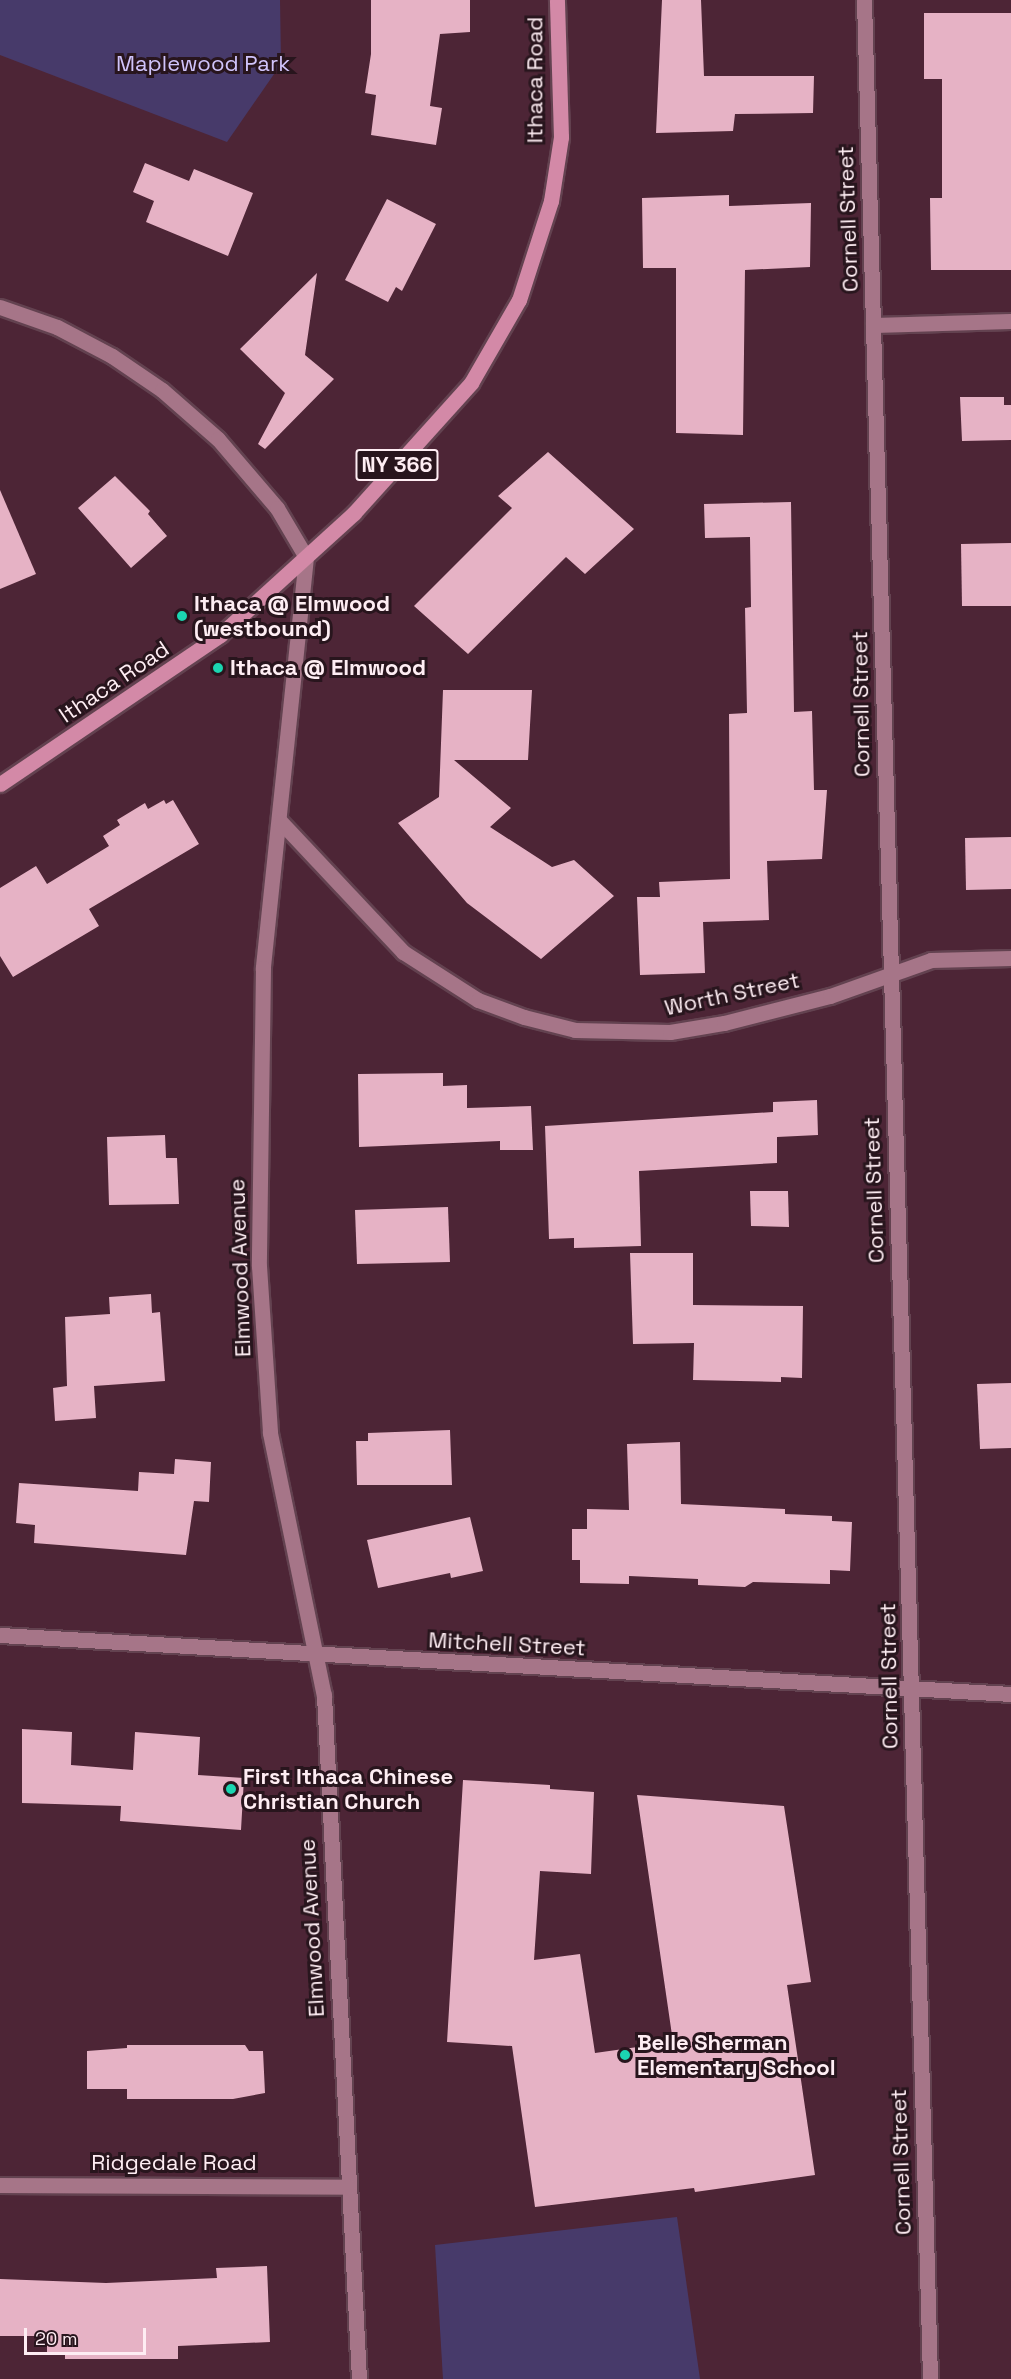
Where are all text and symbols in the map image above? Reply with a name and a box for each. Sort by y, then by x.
street label: Ithaca Road [522,17,548,143]
park label: Maplewood Park [116,51,290,77]
street label: Cornell Street [832,145,864,293]
road number: NY 366 [355,447,439,483]
place label: Ithaca @ Elmwood (westbound) [194,590,390,642]
marker: Ithaca @ Elmwood (westbound) [175,609,189,623]
street label: Cornell Street [847,631,875,777]
street label: Ithaca Road [54,636,174,728]
place label: Ithaca @ Elmwood [230,655,426,681]
marker: Ithaca @ Elmwood [211,661,225,675]
street label: Worth Street [662,967,802,1021]
street label: Cornell Street [858,1116,890,1264]
street label: Elmwood Avenue [224,1178,256,1358]
street label: Cornell Street [875,1603,903,1749]
street label: Mitchell Street [428,1627,586,1661]
place label: First Ithaca Chinese Christian Church [243,1763,453,1814]
marker: First Ithaca Chinese Christian Church [224,1782,238,1796]
street label: Elmwood Avenue [294,1838,330,2018]
place label: Belle Sherman Elementary School [637,2029,836,2080]
marker: Belle Sherman Elementary School [618,2048,632,2062]
street label: Cornell Street [885,2088,917,2236]
street label: Ridgedale Road [91,2150,257,2176]
scale bar [27,2316,148,2354]
text: 20 m [35,2327,78,2350]

